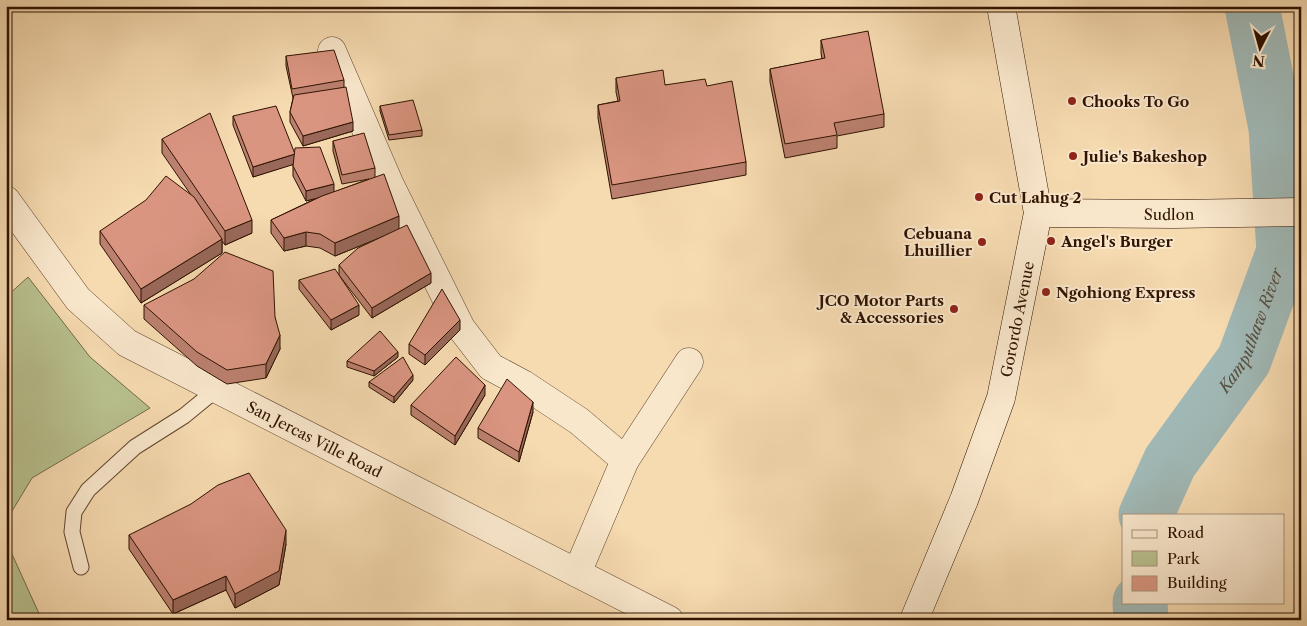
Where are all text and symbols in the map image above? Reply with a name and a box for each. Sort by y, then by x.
north arrow [1234,22,1284,72]
text: N [1252,51,1266,71]
place label: Chooks To Go [1082,92,1189,111]
marker: Chooks To Go [1066,95,1078,107]
place label: Julie's Bakeshop [1080,147,1207,166]
marker: Julie's Bakeshop [1067,150,1079,162]
place label: Cut Lahug 2 [989,188,1081,207]
marker: Cut Lahug 2 [973,191,985,203]
street label: Sudlon [1144,204,1195,224]
place label: Cebuana Lhuillier [904,224,973,260]
place label: Angel's Burger [1060,232,1173,251]
marker: Angel's Burger [1045,235,1057,247]
marker: Cebuana Lhuillier [976,236,988,248]
street label: Gorordo Avenue [996,259,1038,379]
water label: Kamputhaw River [1213,264,1287,398]
place label: Ngohiong Express [1056,283,1195,302]
marker: Ngohiong Express [1040,286,1052,298]
place label: JCO Motor Parts & Accessories [816,291,944,327]
marker: JCO Motor Parts & Accessories [948,303,960,315]
street label: San Jercas Ville Road [244,396,386,481]
legend [1122,514,1284,604]
text: Road [1167,523,1204,542]
text: Park [1167,549,1201,568]
text: Building [1167,573,1227,592]

